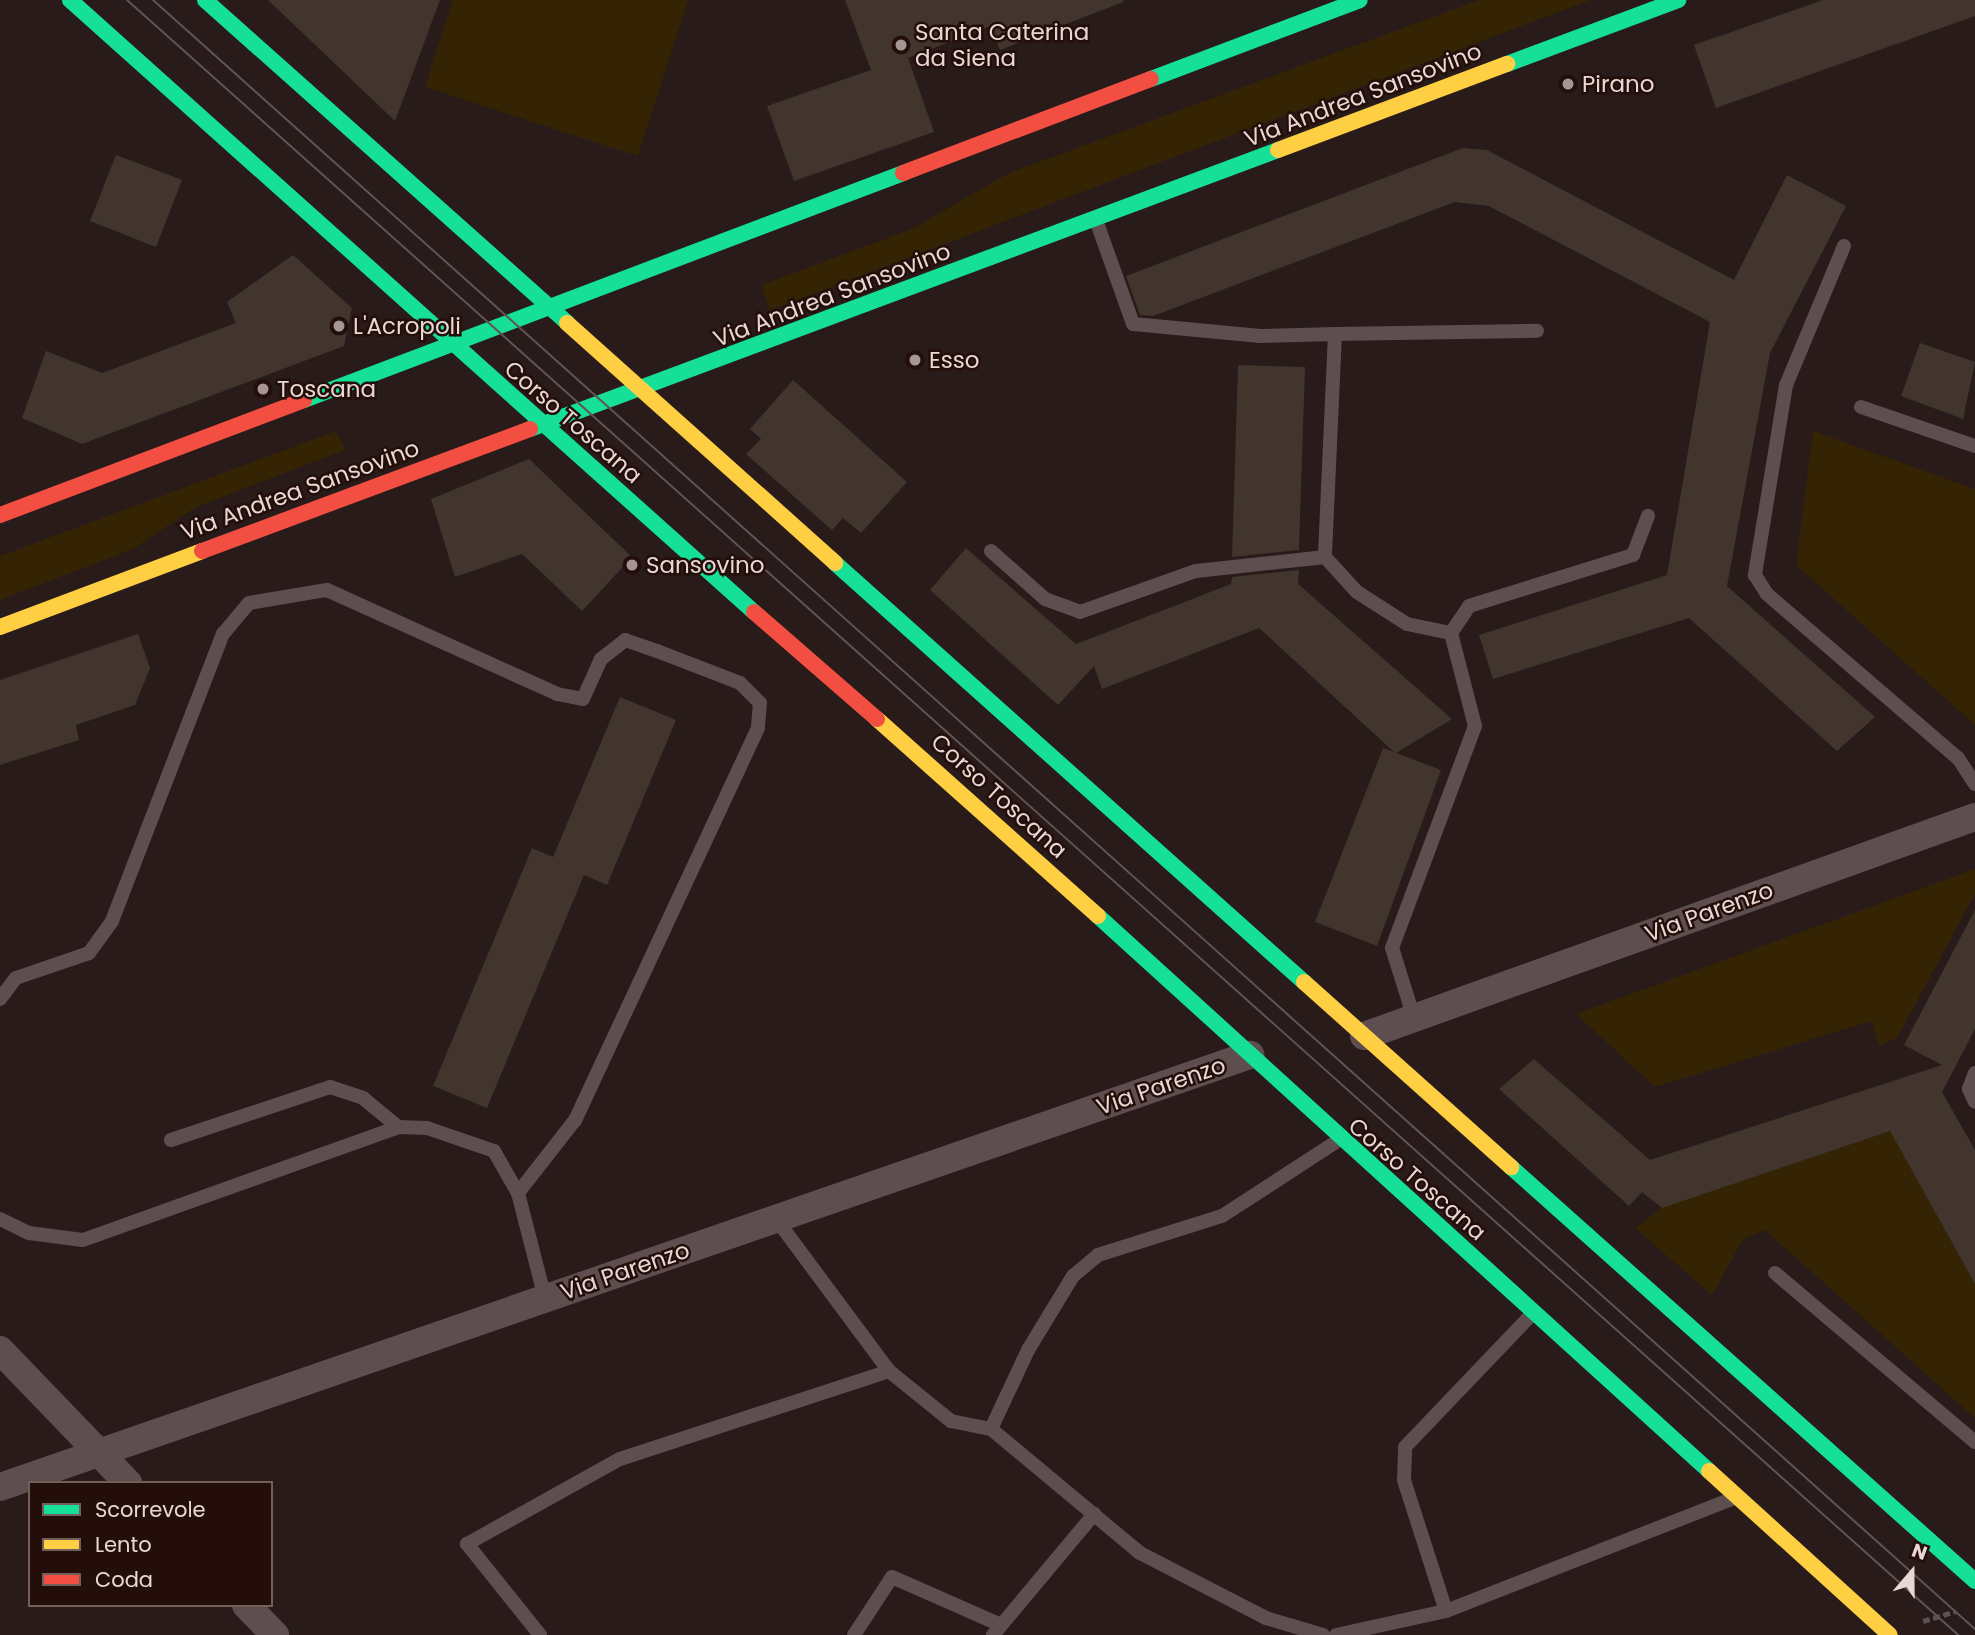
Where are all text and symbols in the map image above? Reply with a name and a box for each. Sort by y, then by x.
place label: Santa Caterina da Siena [915,18,1089,72]
marker: Santa Caterina da Siena [893,37,909,53]
street label: Via Andrea Sansovino [1241,37,1485,153]
place label: Pirano [1582,70,1655,98]
marker: Pirano [1560,76,1576,92]
street label: Via Andrea Sansovino [710,237,954,353]
place label: L'Acropoli [353,312,461,340]
marker: L'Acropoli [331,318,347,334]
place label: Esso [929,346,980,374]
marker: Esso [907,352,923,368]
street label: Corso Toscana [499,355,647,489]
place label: Toscana [277,375,376,403]
marker: Toscana [255,381,271,397]
street label: Via Andrea Sansovino [177,434,423,546]
place label: Sansovino [646,551,764,579]
marker: Sansovino [624,557,640,573]
street label: Corso Toscana [926,728,1072,864]
street label: Via Parenzo [1641,876,1777,948]
street label: Via Parenzo [1093,1051,1229,1121]
street label: Corso Toscana [1343,1112,1491,1246]
street label: Via Parenzo [557,1236,693,1306]
legend [28,1481,273,1607]
text: Scorrevole [95,1495,206,1524]
text: Lento [95,1530,152,1559]
north arrow [1877,1537,1947,1607]
text: N [1908,1537,1931,1567]
text: Coda [95,1565,153,1594]

